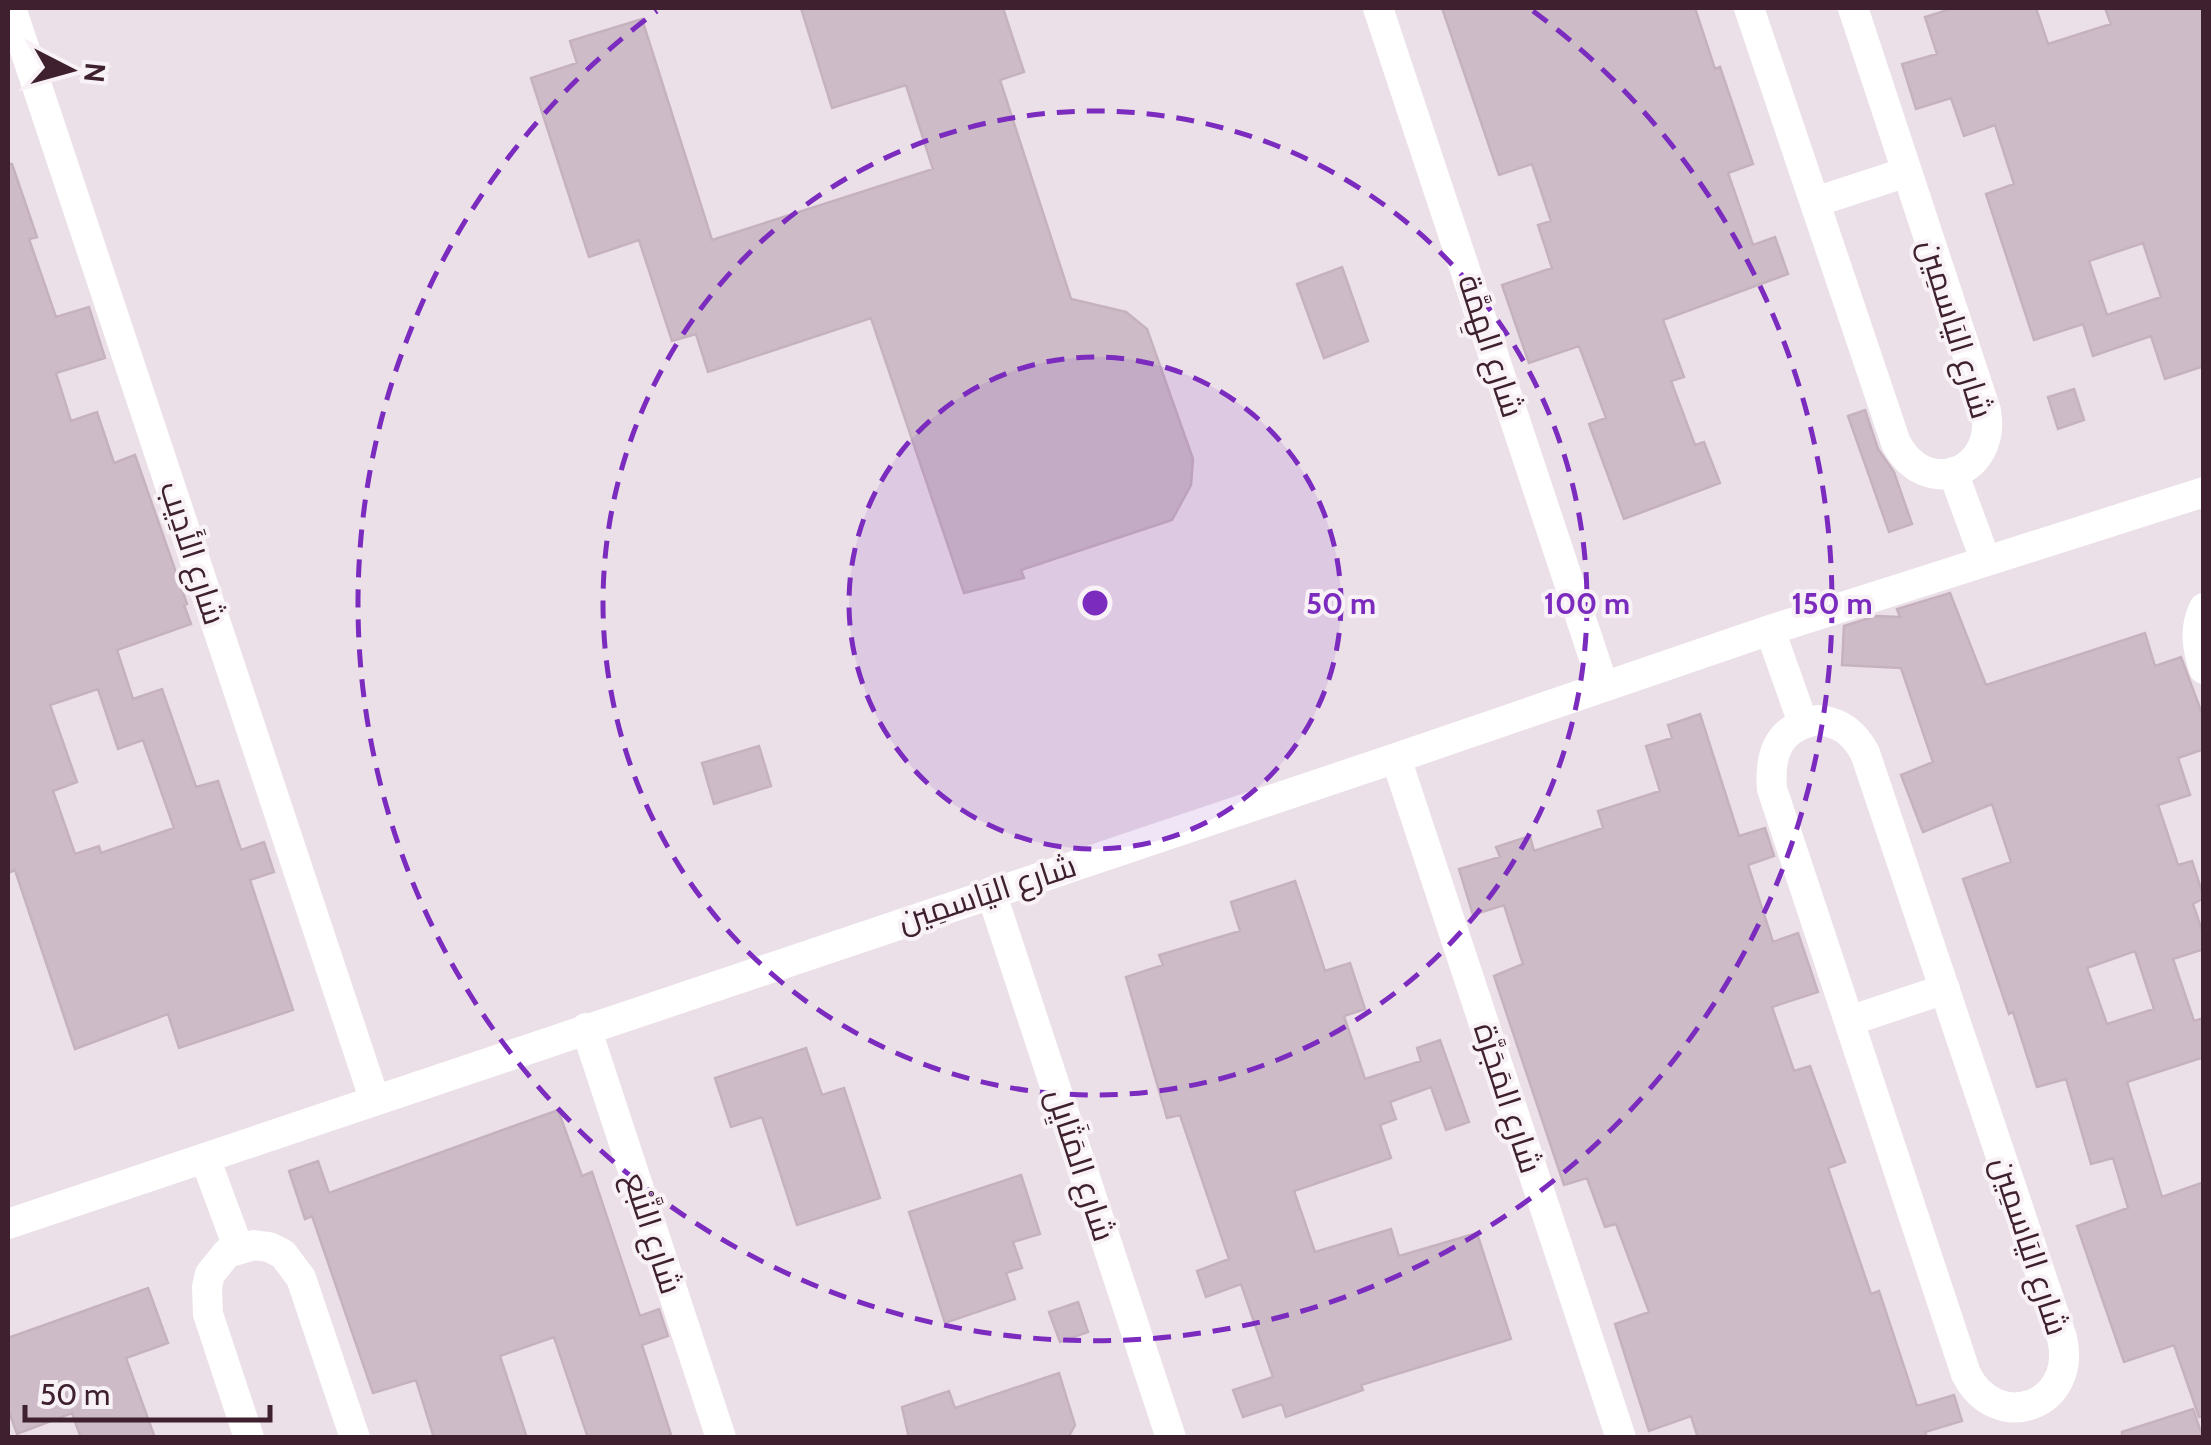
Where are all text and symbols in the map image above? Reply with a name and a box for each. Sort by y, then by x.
north arrow [20,20,120,120]
text: N [77,61,113,84]
street label: شارع اليَاسمِين [1908,235,2002,424]
street label: شارع الهِمَّة [1445,270,1533,424]
street label: شارع الأَدِيب [149,476,235,630]
centre of rings [1077,585,1113,621]
text: 50 m [1306,585,1376,622]
text: 100 m [1544,585,1630,622]
text: 150 m [1791,585,1873,622]
street label: شارع اليَاسمِين [893,845,1082,943]
street label: شارع المَجَرَّة [1463,1018,1551,1179]
street label: شارع المَثَايِل [1036,1084,1124,1247]
street label: شارع اليَاسمِين [1980,1152,2078,1341]
street label: شارع النَّبْع [613,1167,691,1300]
scale bar [25,1360,270,1422]
text: 50 m [40,1376,110,1413]

